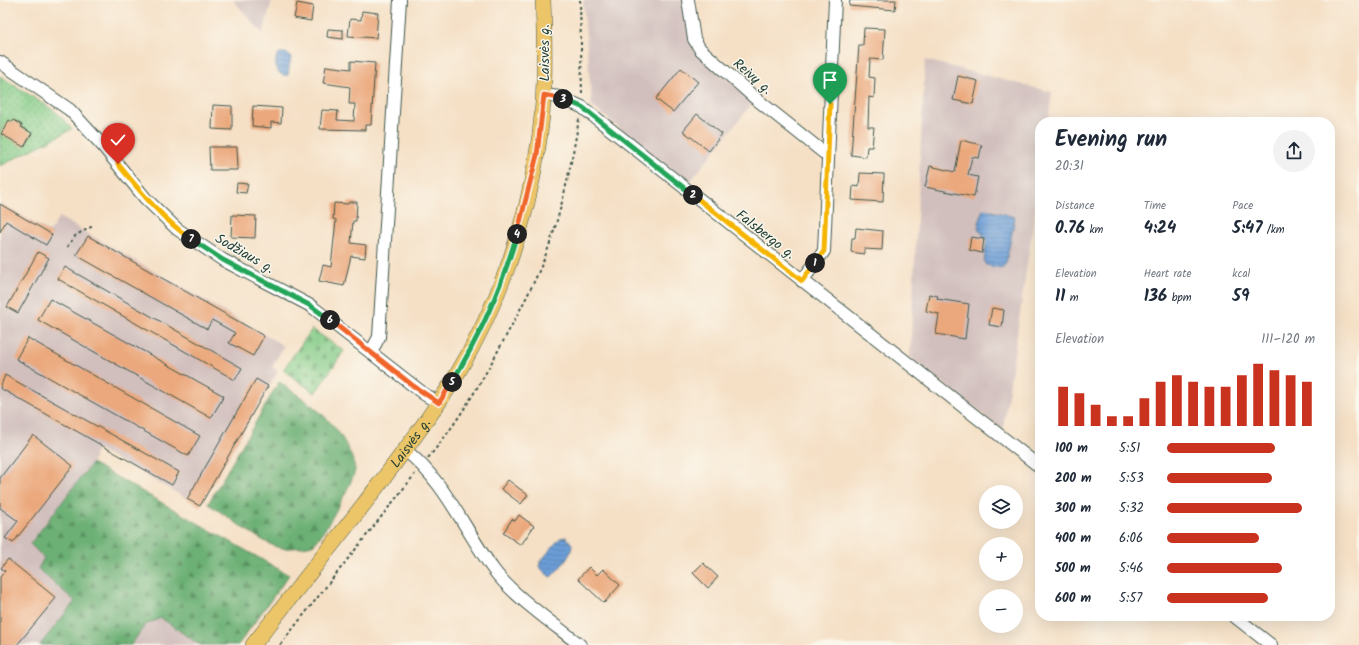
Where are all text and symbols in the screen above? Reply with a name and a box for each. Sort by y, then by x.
street label: Laisvės g. [534,24,556,82]
street label: Reivų g. [728,53,777,100]
pin [813,63,847,104]
icon: arrive [819,69,841,91]
pin: 3 [553,89,573,109]
text: 3 [560,90,566,108]
pin [101,123,135,164]
text: Evening run [1055,123,1167,158]
icon: check [107,129,129,151]
button: share [1273,130,1315,172]
text: 20:31 [1055,156,1084,177]
pin: 2 [683,185,703,205]
text: 2 [690,186,696,204]
text: Distance [1055,197,1095,215]
text: Time [1144,197,1166,215]
text: Pace [1232,197,1253,215]
street label: Falsbergo g. [731,205,800,265]
text: 0.76 [1055,215,1085,242]
text: 4:24 [1144,215,1176,242]
text: 5:47 [1232,215,1262,242]
text: km [1085,221,1103,239]
text: /km [1262,221,1285,239]
pin: 4 [507,224,527,244]
text: 4 [514,225,520,243]
street label: Sodžiaus g. [211,228,278,280]
pin: 7 [181,229,201,249]
text: 7 [188,230,194,248]
pin: 1 [805,253,825,273]
text: 1 [813,254,817,272]
text: Elevation [1055,265,1097,283]
text: Heart rate [1144,265,1191,283]
text: kcal [1232,265,1250,283]
text: 11 [1055,283,1065,310]
text: 136 [1144,283,1167,310]
text: 59 [1232,283,1250,310]
text: m [1065,289,1078,307]
text: bpm [1167,289,1192,307]
pin: 6 [320,310,340,330]
text: 6 [327,311,333,329]
text: Elevation [1055,329,1104,350]
text: 111–120 m [1261,329,1315,350]
pin: 5 [442,372,462,392]
text: 5 [449,373,455,391]
street label: Laisvės g. [385,414,437,473]
text: 100 m [1055,438,1088,459]
text: 5:51 [1119,438,1140,459]
text: 200 m [1055,468,1092,489]
text: 5:53 [1119,468,1144,489]
map controls [979,485,1023,633]
button: layers [979,485,1023,529]
text: 300 m [1055,498,1091,519]
text: 5:32 [1119,498,1144,519]
text: 400 m [1055,528,1091,549]
text: 6:06 [1119,528,1143,549]
button: + [979,537,1023,581]
text: 500 m [1055,558,1091,579]
text: 5:46 [1119,558,1144,579]
text: 600 m [1055,588,1091,609]
text: 5:57 [1119,588,1142,609]
button: − [979,589,1023,633]

